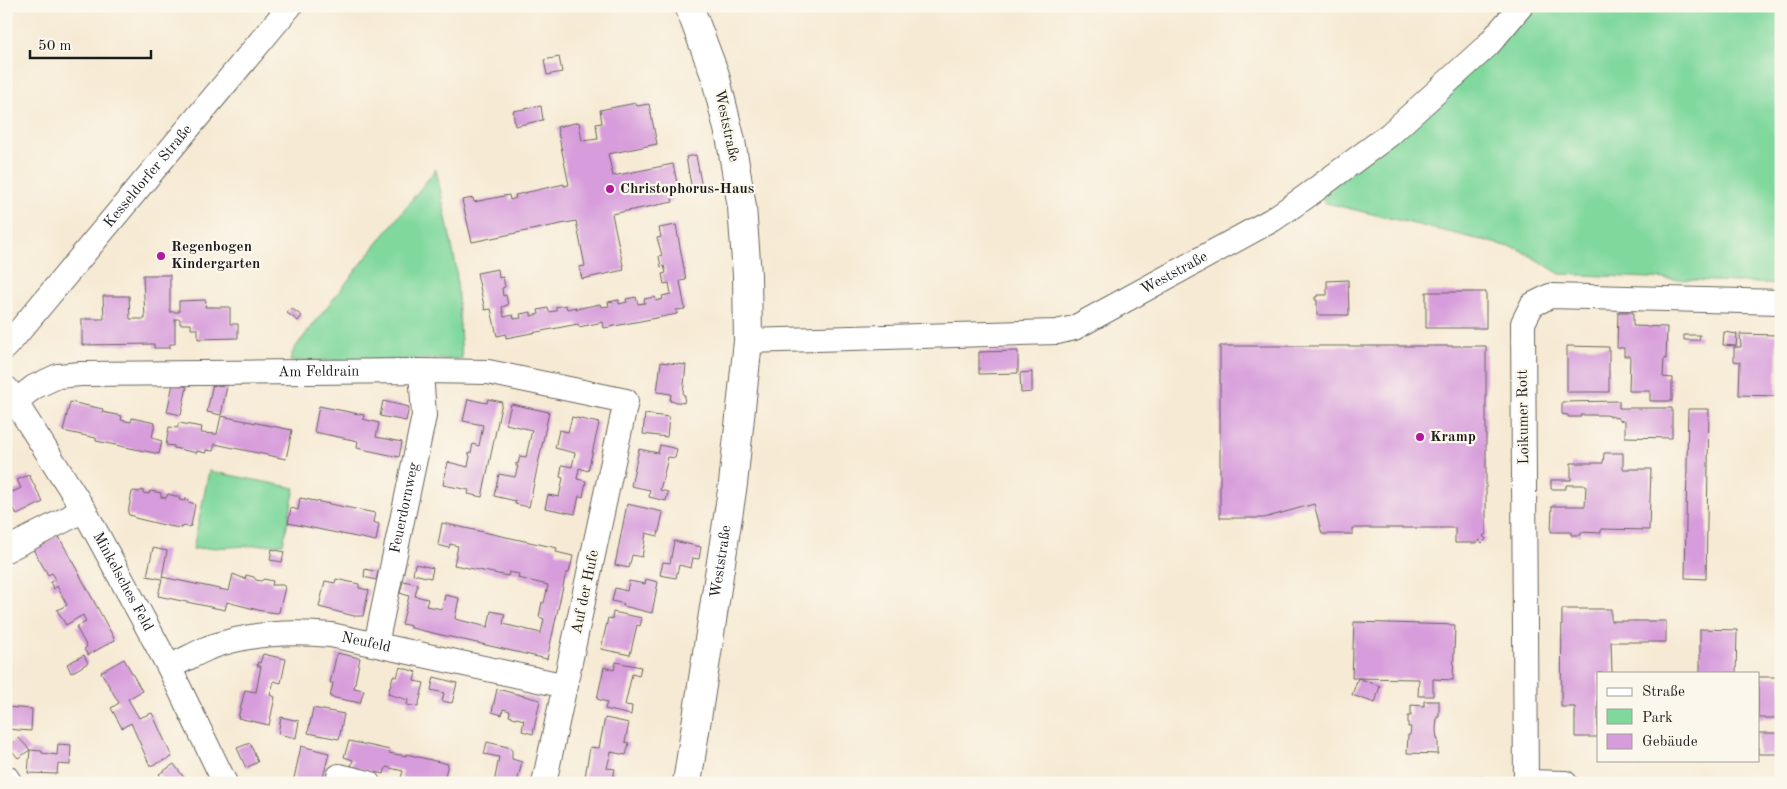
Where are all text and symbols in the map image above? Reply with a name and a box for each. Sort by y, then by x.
scale bar [30,28,151,60]
text: 50 m [38,39,72,54]
street label: Weststraße [711,89,741,164]
street label: Kesseldorfer Straße [101,122,195,231]
place label: Christophorus-Haus [620,182,754,197]
marker: Christophorus-Haus [604,183,616,195]
place label: Regenbogen Kindergarten [171,240,260,272]
street label: Weststraße [1139,249,1210,297]
marker: Regenbogen Kindergarten [155,250,167,262]
street label: Am Feldrain [278,364,359,380]
street label: Loikumer Rott [1516,369,1532,465]
place label: Kramp [1430,430,1476,445]
marker: Kramp [1414,431,1426,443]
street label: Feuerdornweg [388,461,422,555]
street label: Weststraße [708,524,734,599]
street label: Minkelsches Feld [90,530,156,634]
street label: Auf der Hufe [570,549,602,635]
street label: Neufeld [340,630,392,655]
legend [1597,672,1760,762]
text: Straße [1642,685,1685,700]
text: Park [1642,711,1673,726]
text: Gebäude [1642,735,1698,750]

